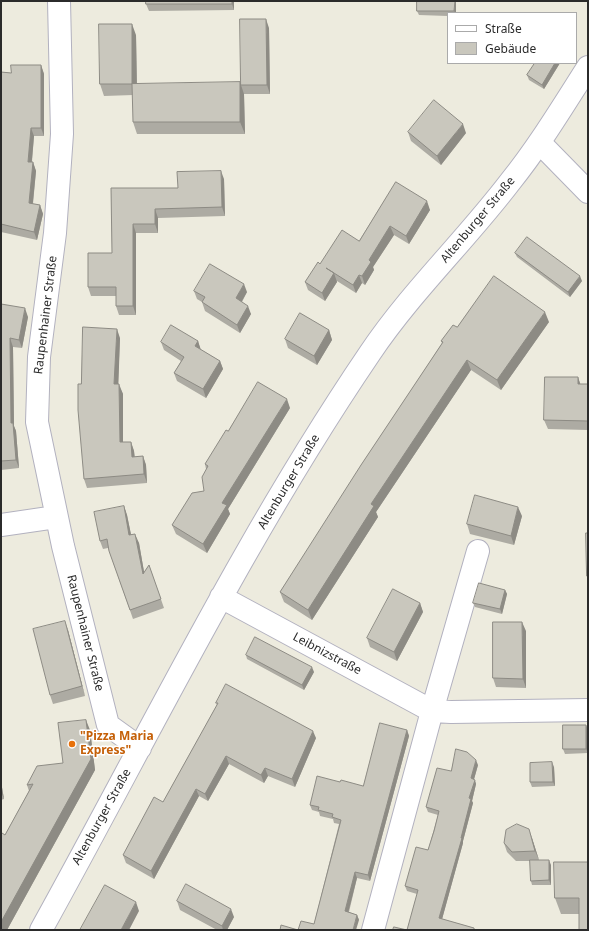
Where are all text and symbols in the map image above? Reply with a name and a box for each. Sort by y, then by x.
legend [447,12,577,64]
text: Straße [485,20,522,37]
text: Gebäude [485,40,536,57]
street label: Altenburger Straße [438,174,518,266]
street label: Raupenhainer Straße [32,255,60,375]
street label: Altenburger Straße [255,432,323,532]
street label: Raupenhainer Straße [64,573,106,693]
street label: Leibnizstraße [290,630,364,678]
place label: "Pizza Maria Express" [80,730,154,758]
marker: "Pizza Maria Express" [67,739,77,749]
street label: Altenburger Straße [70,766,134,868]

